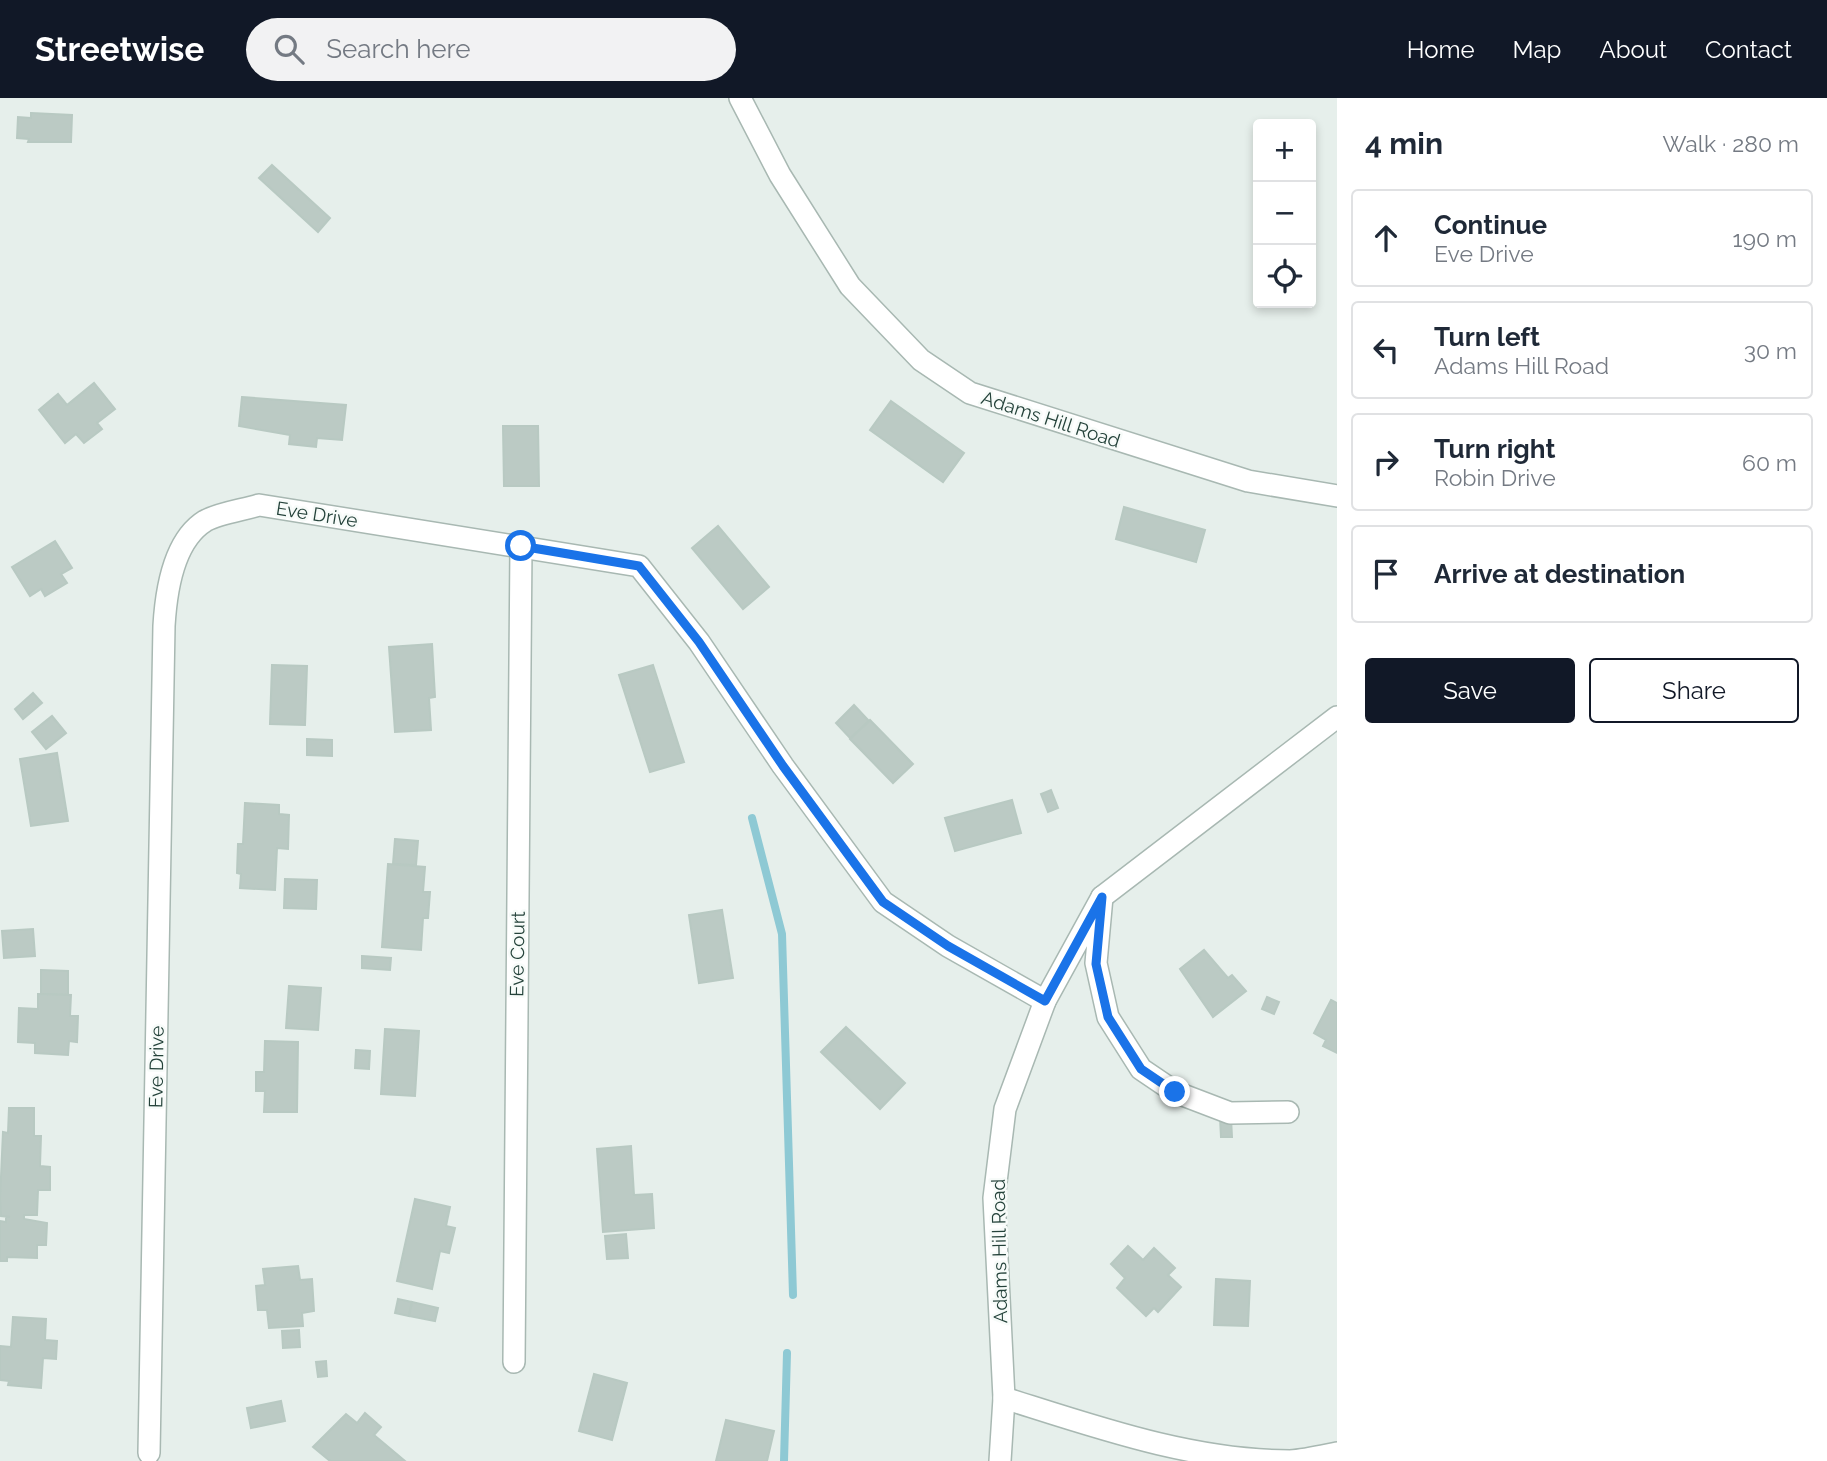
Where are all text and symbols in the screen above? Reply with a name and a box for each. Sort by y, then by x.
search box [246,18,736,81]
text: Streetwise [35,30,204,69]
icon: search [270,30,308,68]
text: Search here [326,34,471,64]
text: Home [1407,35,1475,64]
text: Map [1513,35,1561,64]
text: About [1599,35,1667,64]
text: Contact [1705,35,1792,64]
map controls [1253,119,1316,308]
button: + [1253,119,1316,182]
text: 4 min [1365,126,1443,161]
text: Walk · 280 m [1662,130,1799,157]
button: − [1253,182,1316,245]
text: Continue [1434,210,1547,240]
icon: ahead [1367,219,1405,257]
text: 190 m [1733,225,1797,252]
text: Eve Drive [1434,240,1534,267]
button: locate [1253,245,1316,308]
text: Turn left [1434,322,1540,352]
icon: left [1367,331,1405,369]
text: 30 m [1744,337,1797,364]
text: Adams Hill Road [1434,352,1609,379]
street label: Adams Hill Road [979,386,1123,452]
text: Turn right [1434,434,1555,464]
icon: right [1367,443,1405,481]
text: 60 m [1742,449,1797,476]
text: Robin Drive [1434,464,1556,491]
street label: Eve Drive [275,497,359,531]
route start [505,530,536,561]
icon: arrive [1367,555,1405,593]
text: Arrive at destination [1434,559,1685,589]
button: Save [1365,658,1575,723]
button: Share [1589,658,1799,723]
street label: Eve Court [505,910,529,997]
street label: Eve Drive [144,1026,168,1108]
route end [1159,1076,1190,1107]
street label: Adams Hill Road [987,1179,1011,1323]

